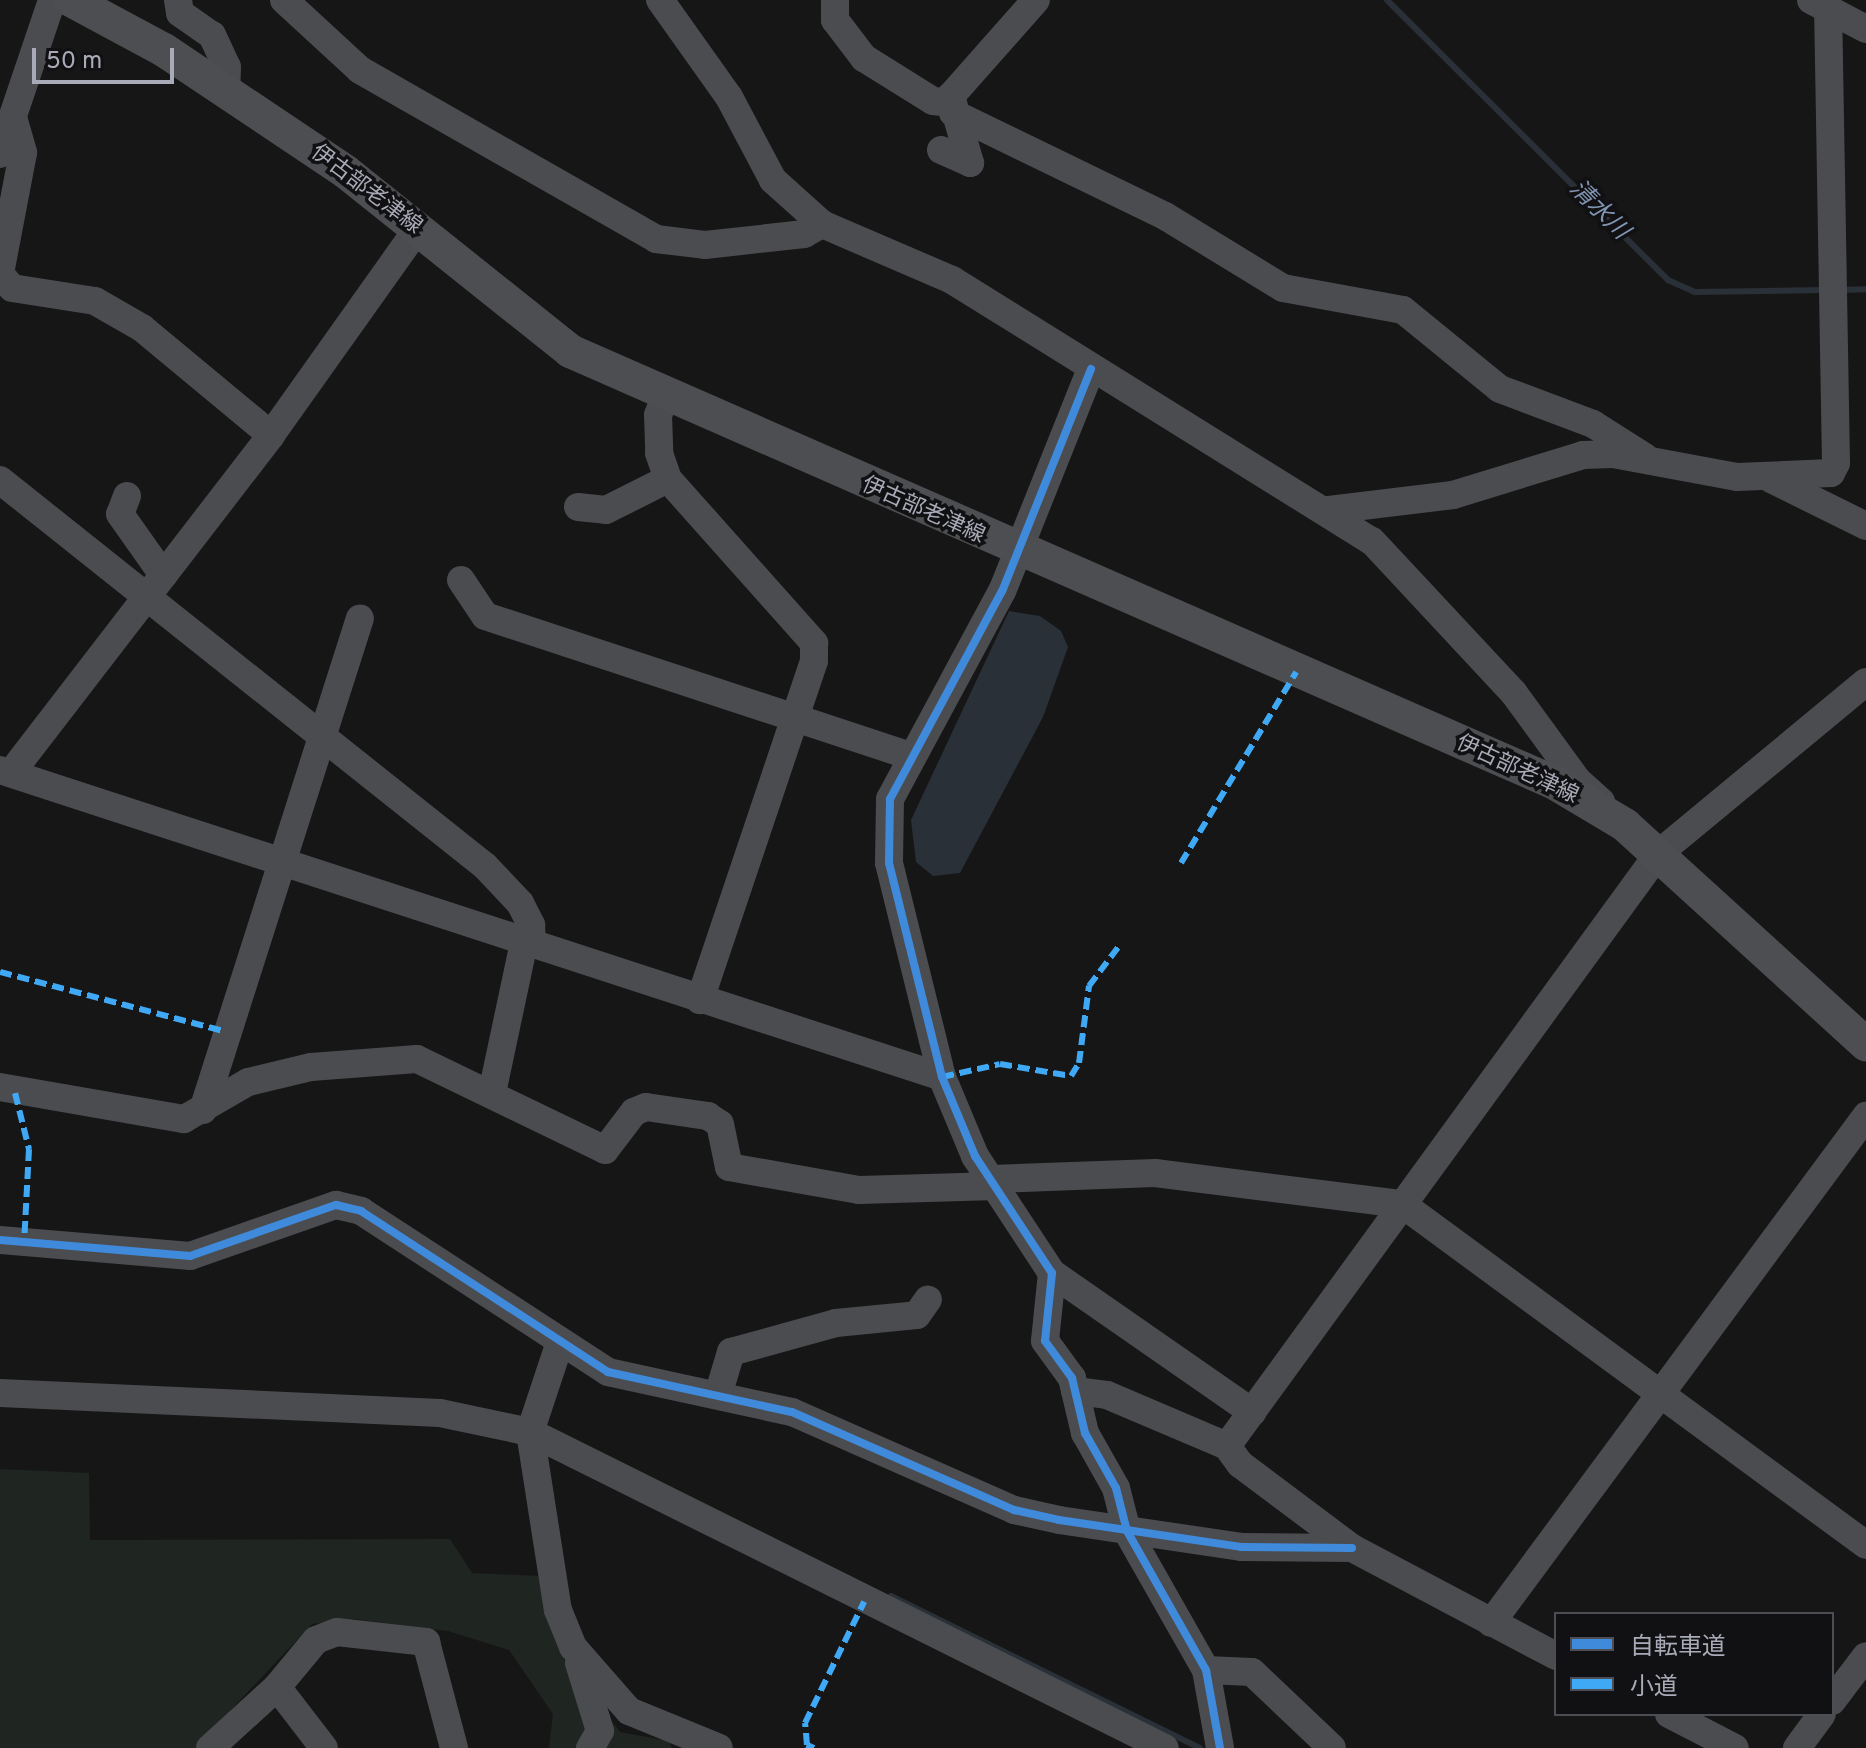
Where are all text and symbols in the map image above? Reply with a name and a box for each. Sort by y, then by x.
scale bar [36,32,178,82]
text: 50 m [46,47,102,77]
street label: 伊古部老津線 [305,140,427,240]
water label: 清水川 [1562,175,1634,247]
street label: 伊古部老津線 [857,472,989,550]
street label: 伊古部老津線 [1452,730,1582,810]
legend [1554,1612,1834,1716]
text: 自転車道 [1630,1633,1726,1663]
text: 小道 [1630,1673,1678,1703]

